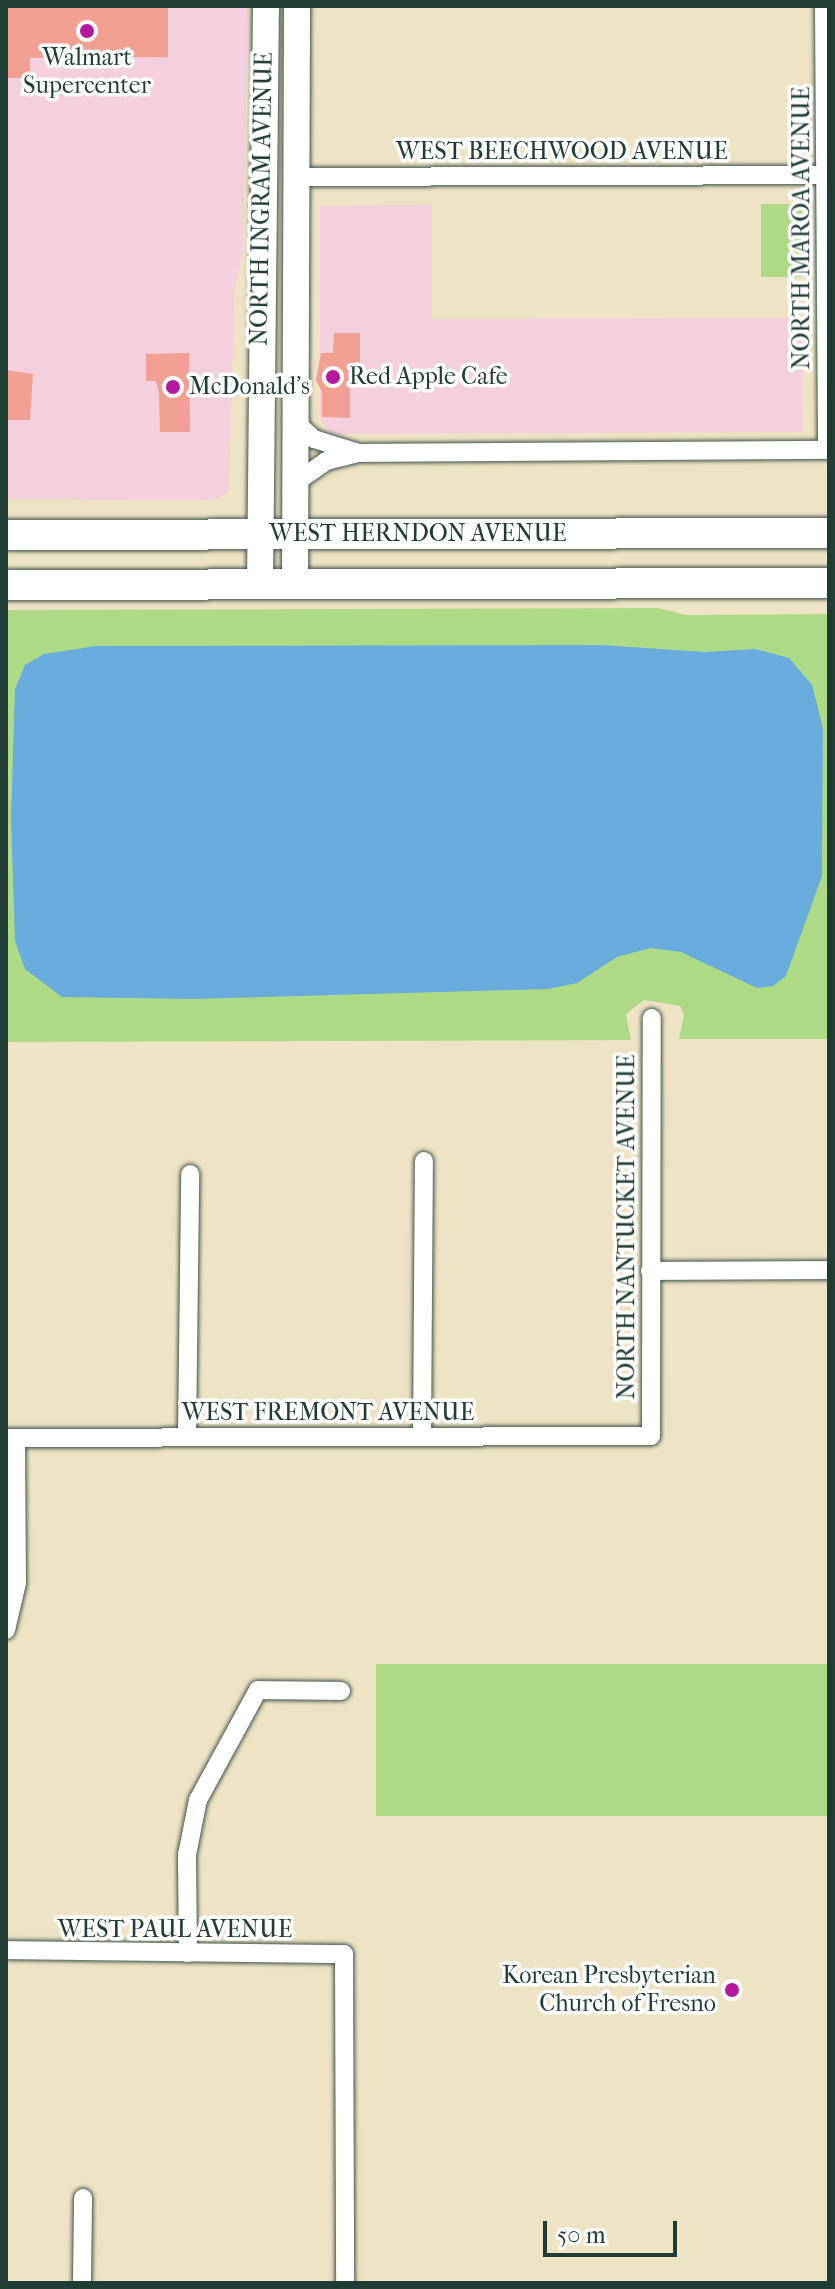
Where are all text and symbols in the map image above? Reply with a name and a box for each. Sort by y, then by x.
marker: Walmart Supercenter [78,22,96,40]
place label: Walmart Supercenter [23,44,151,100]
street label: NORTH INGRAM AVENUE [245,52,279,346]
street label: NORTH MAROA AVENUE [788,86,816,370]
street label: WEST BEECHWOOD AVENUE [396,138,728,166]
place label: Red Apple Cafe [349,363,508,391]
marker: Red Apple Cafe [324,368,342,386]
place label: McDonald's [189,373,310,401]
marker: McDonald's [164,378,182,396]
street label: WEST HERNDON AVENUE [269,520,567,548]
street label: NORTH NANTUCKET AVENUE [613,1054,641,1400]
street label: WEST FREMONT AVENUE [182,1399,474,1427]
street label: WEST PAUL AVENUE [58,1916,292,1944]
place label: Korean Presbyterian Church of Fresno [502,1962,716,2018]
marker: Korean Presbyterian Church of Fresno [723,1981,741,1999]
scale bar [547,2205,681,2255]
text: 50 m [557,2221,606,2249]

